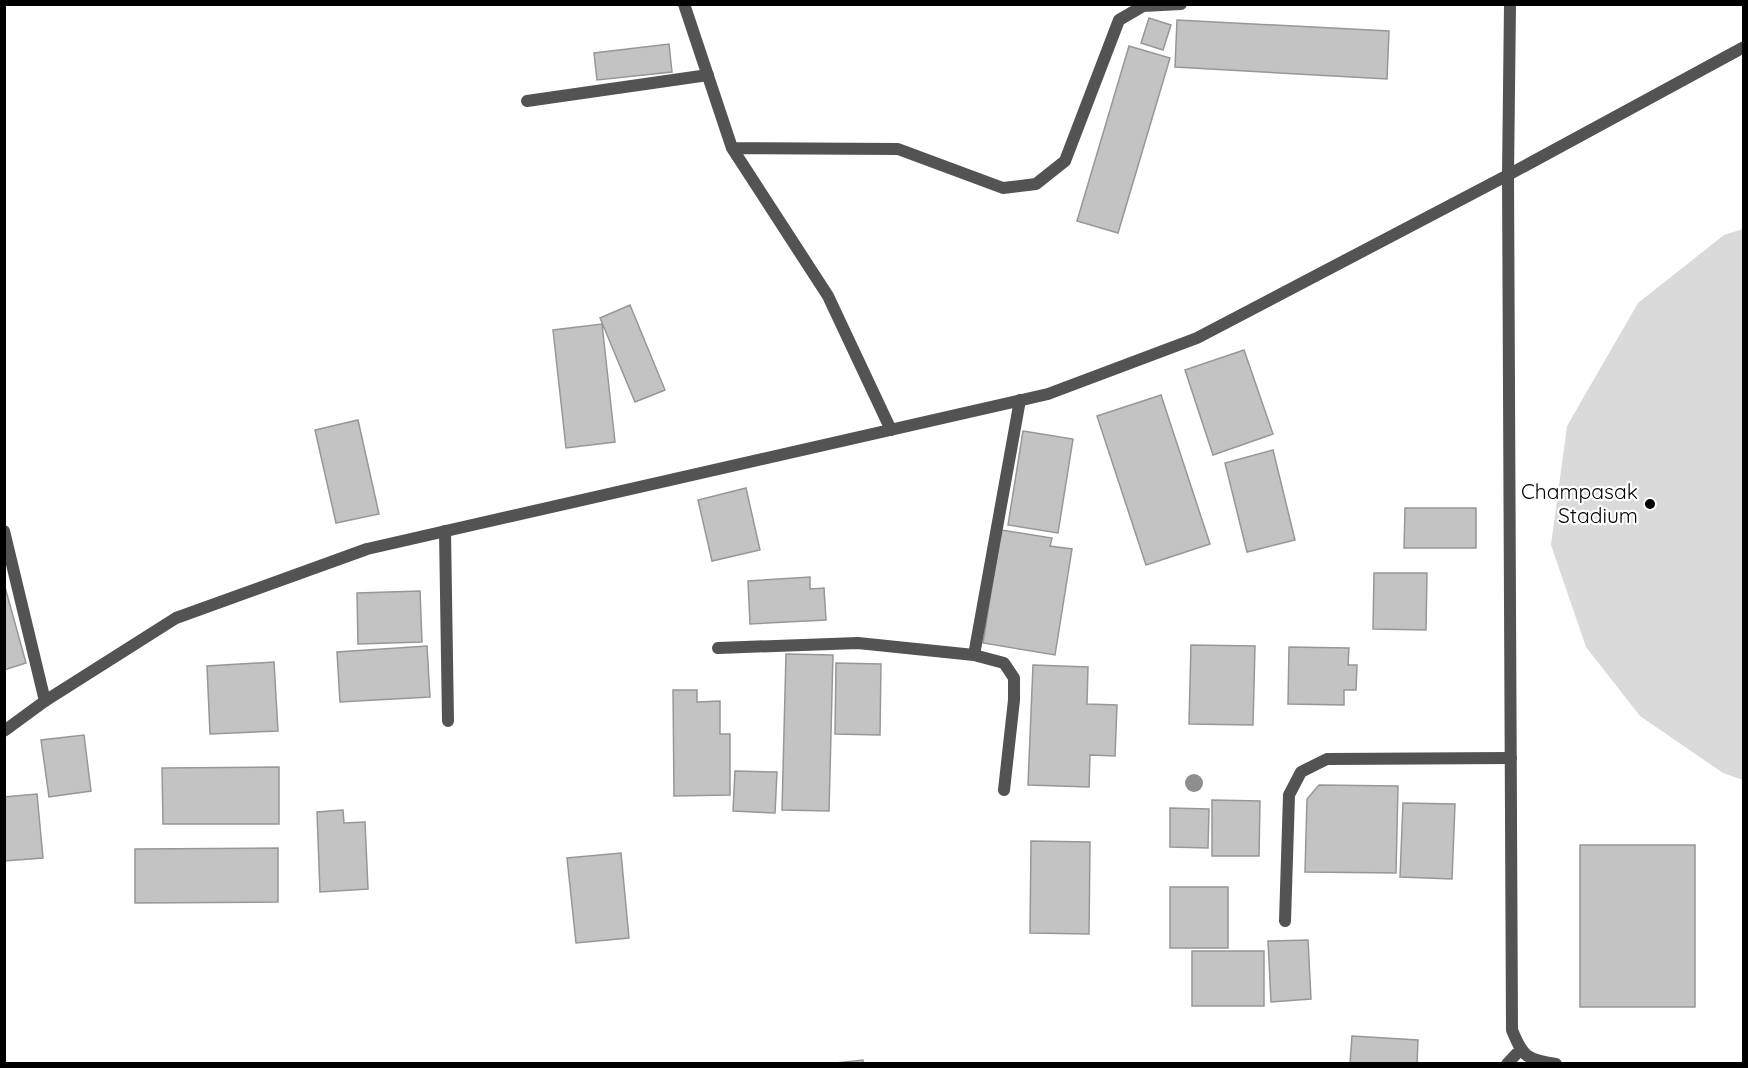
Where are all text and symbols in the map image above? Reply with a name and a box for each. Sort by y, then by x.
place label: Champasak Stadium [1521,478,1638,528]
marker: Champasak Stadium [1643,497,1657,511]

